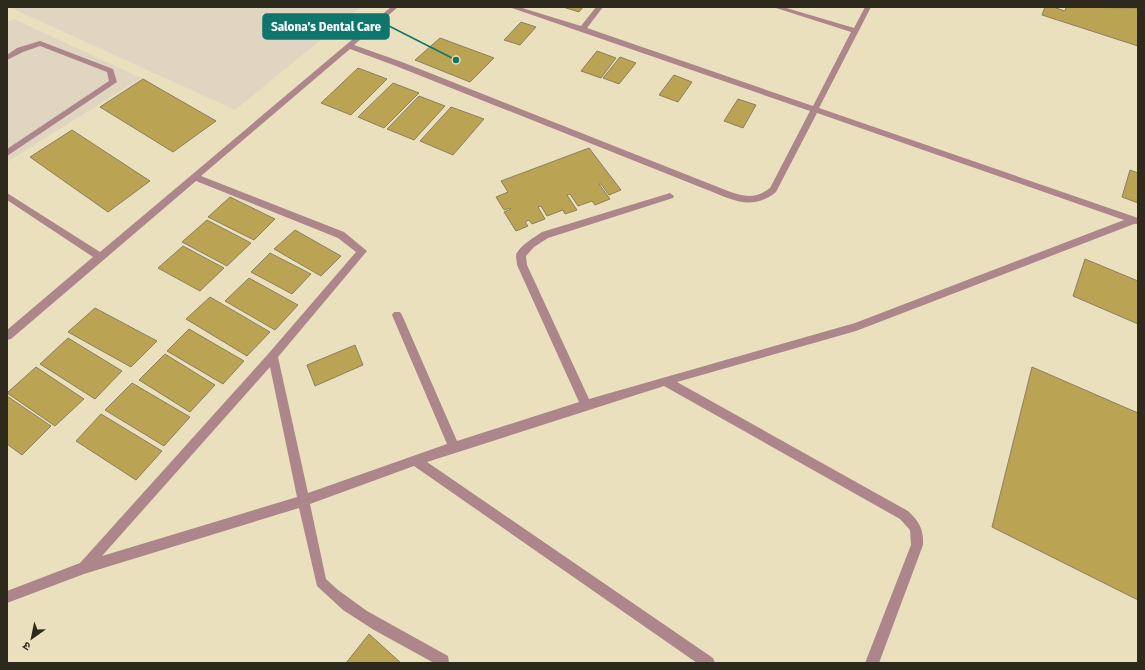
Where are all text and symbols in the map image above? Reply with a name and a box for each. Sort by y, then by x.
callout: Salona's Dental Care [263,14,389,39]
text: Salona's Dental Care [271,19,381,34]
north arrow [12,618,52,658]
text: उ [20,638,33,653]

